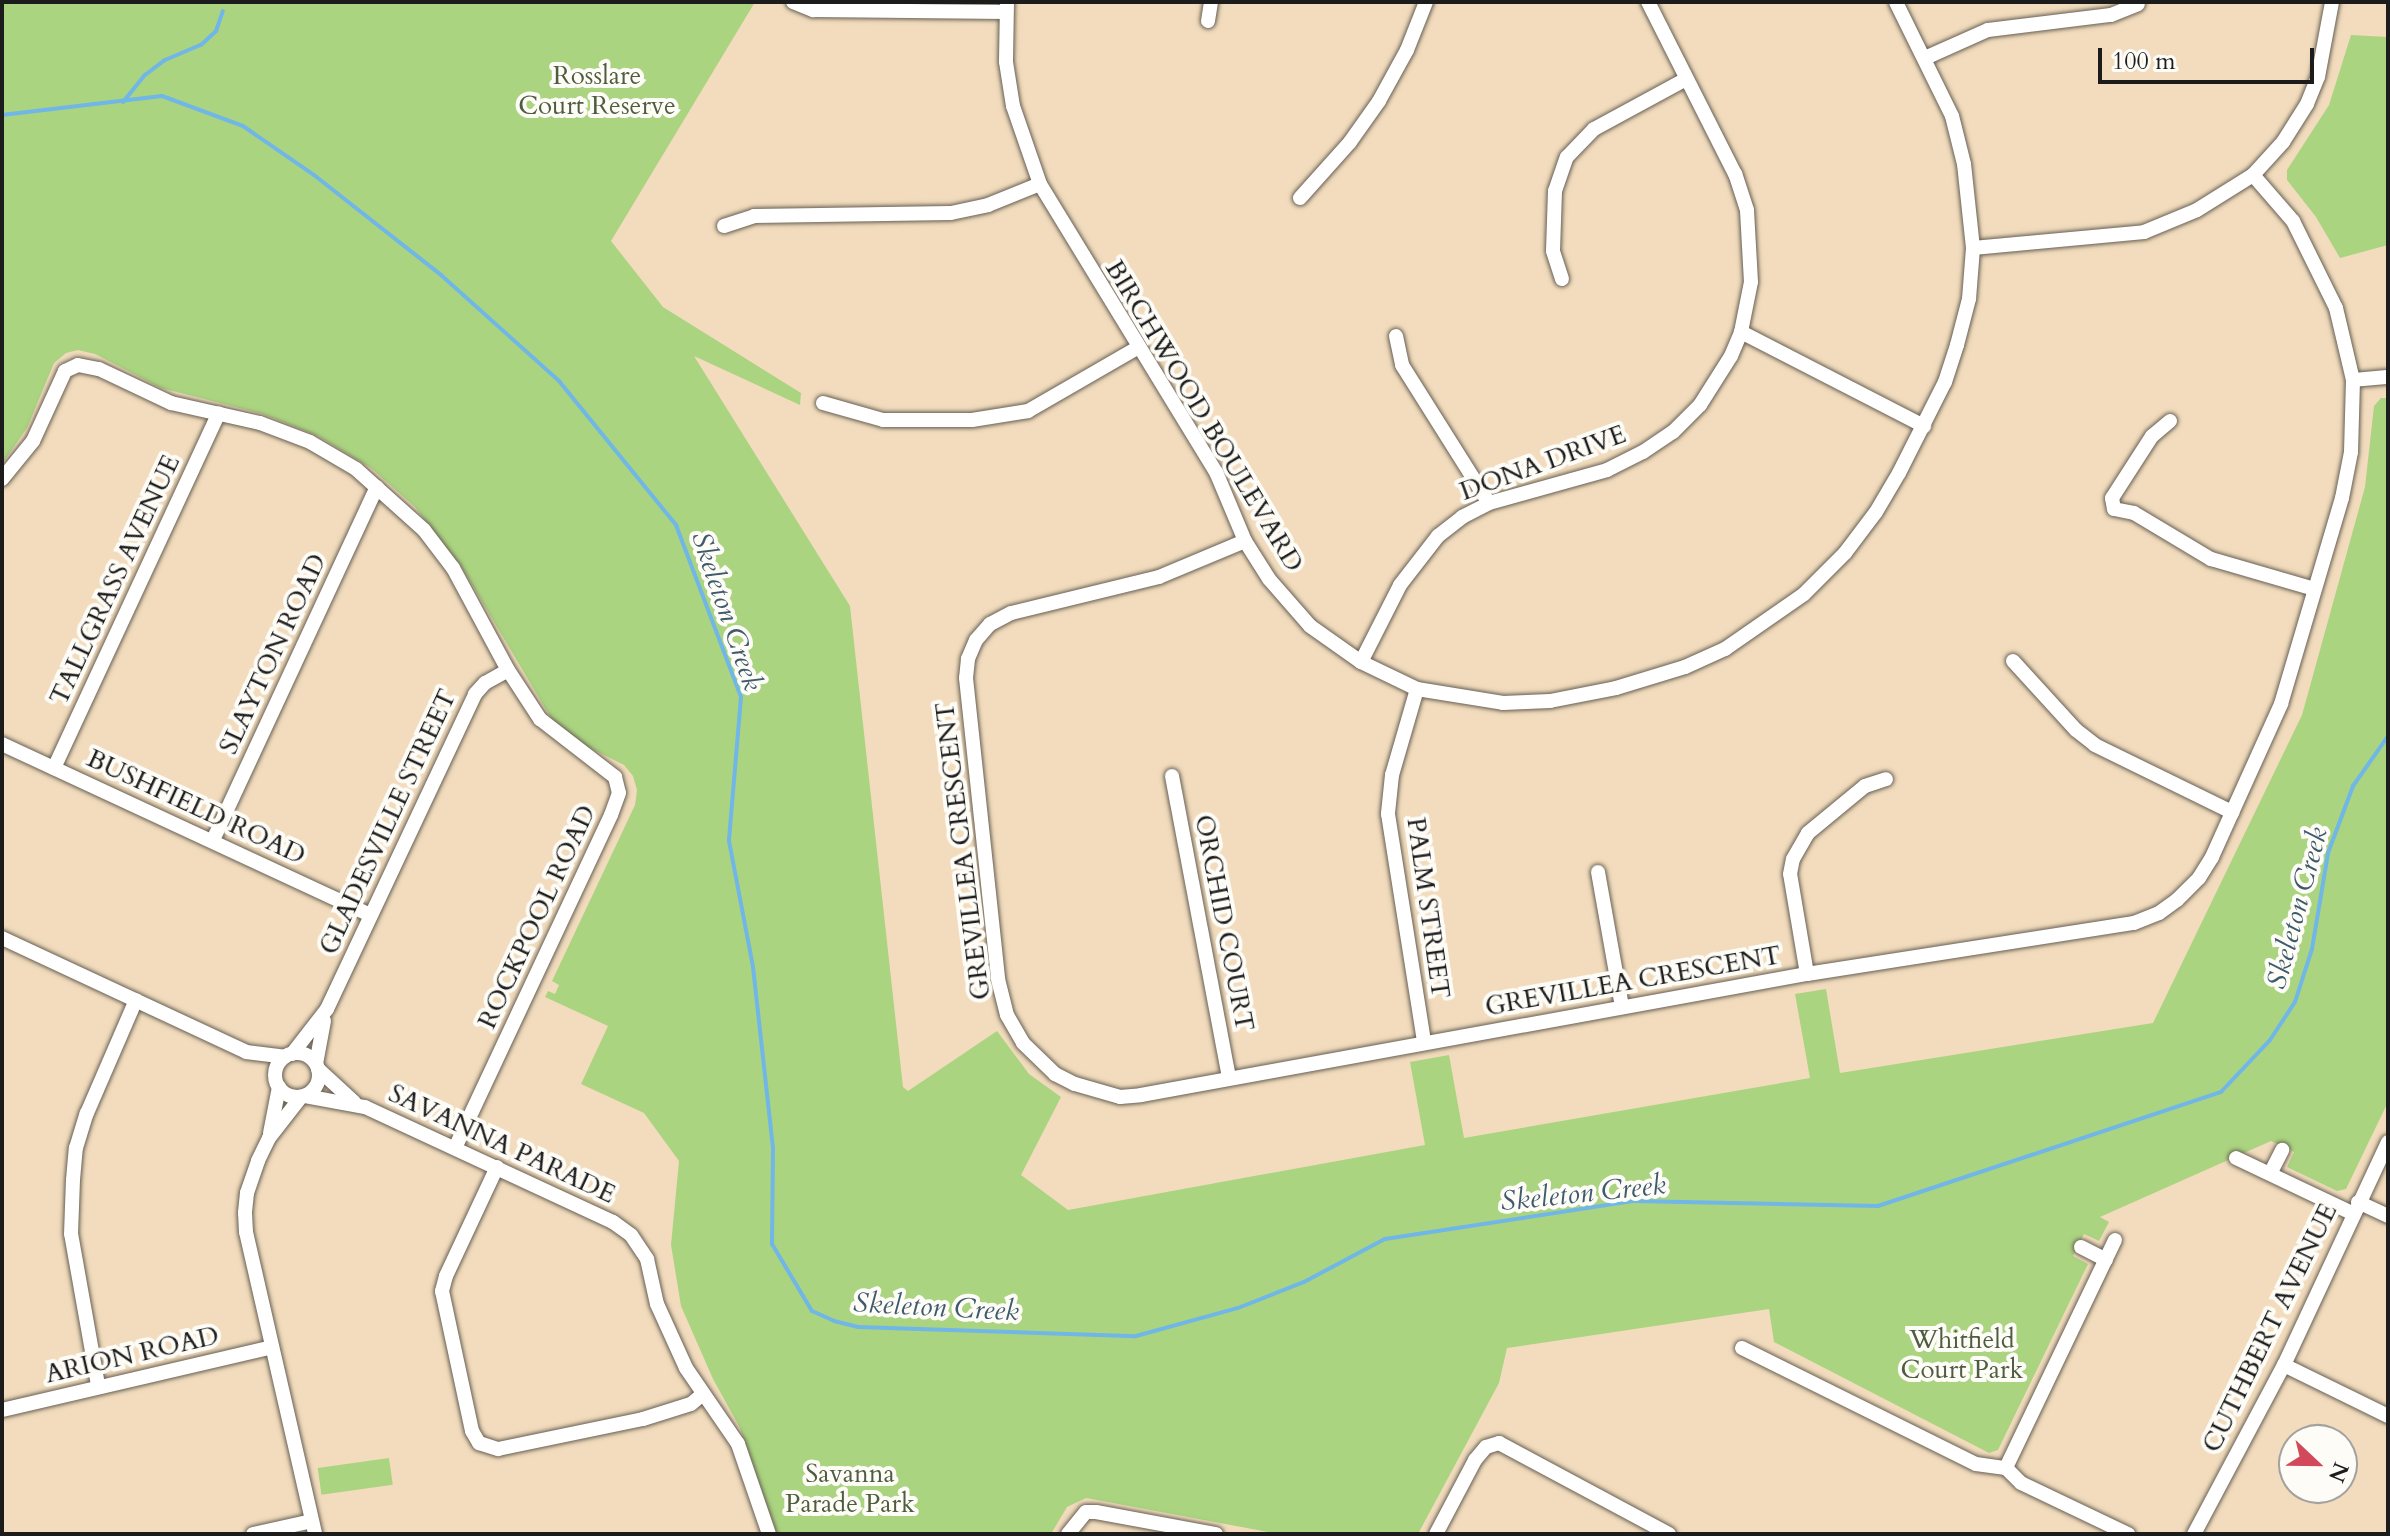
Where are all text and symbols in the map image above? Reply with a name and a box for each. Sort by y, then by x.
scale bar [2102,32,2318,82]
text: 100 m [2112,45,2176,78]
park label: Rosslare Court Reserve [518,60,676,122]
street label: BIRCHWOOD BOULEVARD [1098,255,1310,577]
street label: DONA DRIVE [1456,419,1630,507]
street label: TALLGRASS AVENUE [43,450,187,710]
water label: Skeleton Creek [684,527,770,695]
street label: SLAYTON ROAD [213,549,333,759]
street label: GLADESVILLE STREET [313,685,463,959]
street label: GREVILLEA CRESCENT [929,700,997,1002]
street label: BUSHFIELD ROAD [82,743,310,871]
street label: ROCKPOOL ROAD [472,800,602,1034]
street label: ORCHID COURT [1188,812,1260,1034]
street label: PALM STREET [1400,816,1456,1000]
water label: Skeleton Creek [2259,824,2335,992]
street label: GREVILLEA CRESCENT [1483,940,1783,1022]
street label: SAVANNA PARADE [384,1078,620,1210]
water label: Skeleton Creek [1499,1168,1667,1218]
street label: CUTHBERT AVENUE [2196,1199,2344,1457]
water label: Skeleton Creek [852,1286,1020,1328]
street label: ARION ROAD [42,1320,222,1390]
park label: Whitfield Court Park [1901,1324,2023,1386]
north arrow [2278,1424,2358,1504]
park label: Savanna Parade Park [785,1458,915,1520]
text: N [2321,1458,2356,1487]

